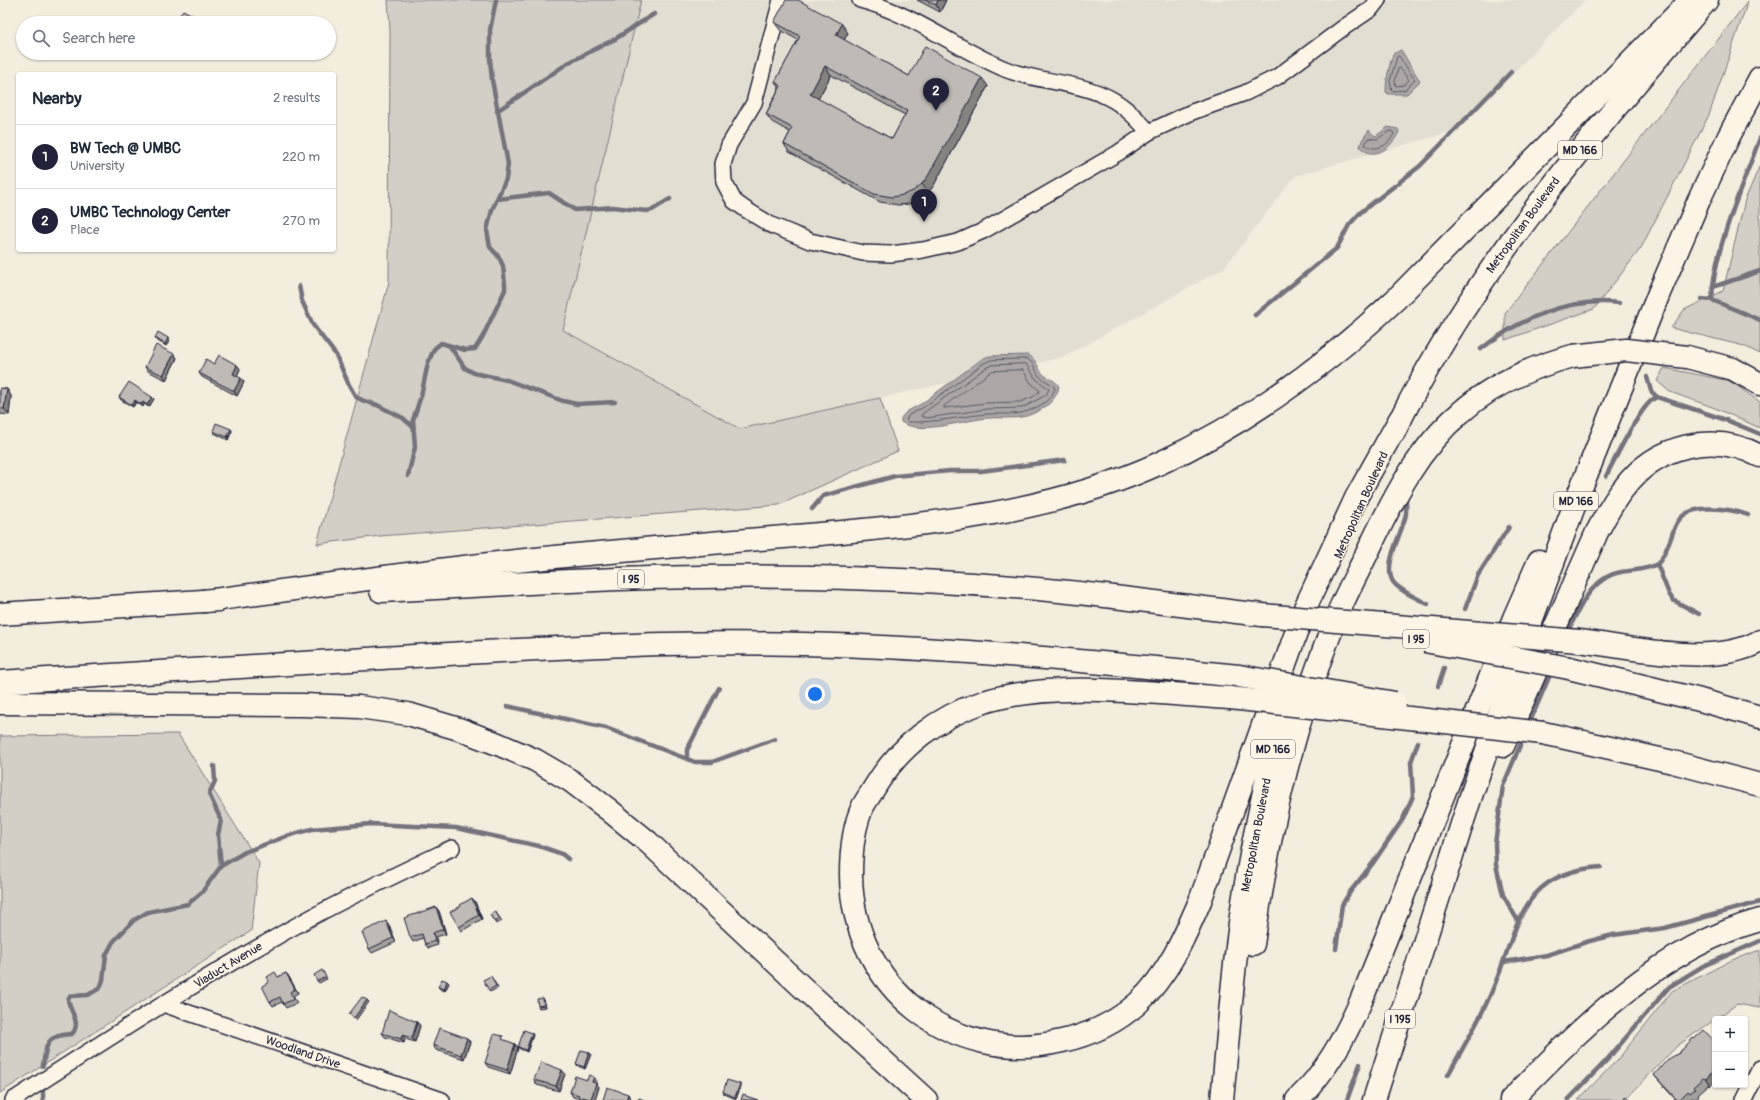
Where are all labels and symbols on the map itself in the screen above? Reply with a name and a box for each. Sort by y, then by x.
pin: 2 [923,78,949,111]
road number: MD 166 [1558,141,1602,159]
street label: Metropolitan Boulevard [1483,174,1563,276]
pin: 1 [911,189,937,222]
street label: Metropolitan Boulevard [1331,449,1392,561]
road number: MD 166 [1554,492,1598,510]
road number: I 95 [618,570,644,588]
road number: I 95 [1403,630,1429,648]
your location [805,684,825,704]
road number: MD 166 [1251,740,1295,758]
street label: Metropolitan Boulevard [1238,777,1275,893]
street label: Viaduct Avenue [191,939,265,992]
road number: I 195 [1385,1010,1415,1028]
street label: Woodland Drive [264,1033,342,1072]

